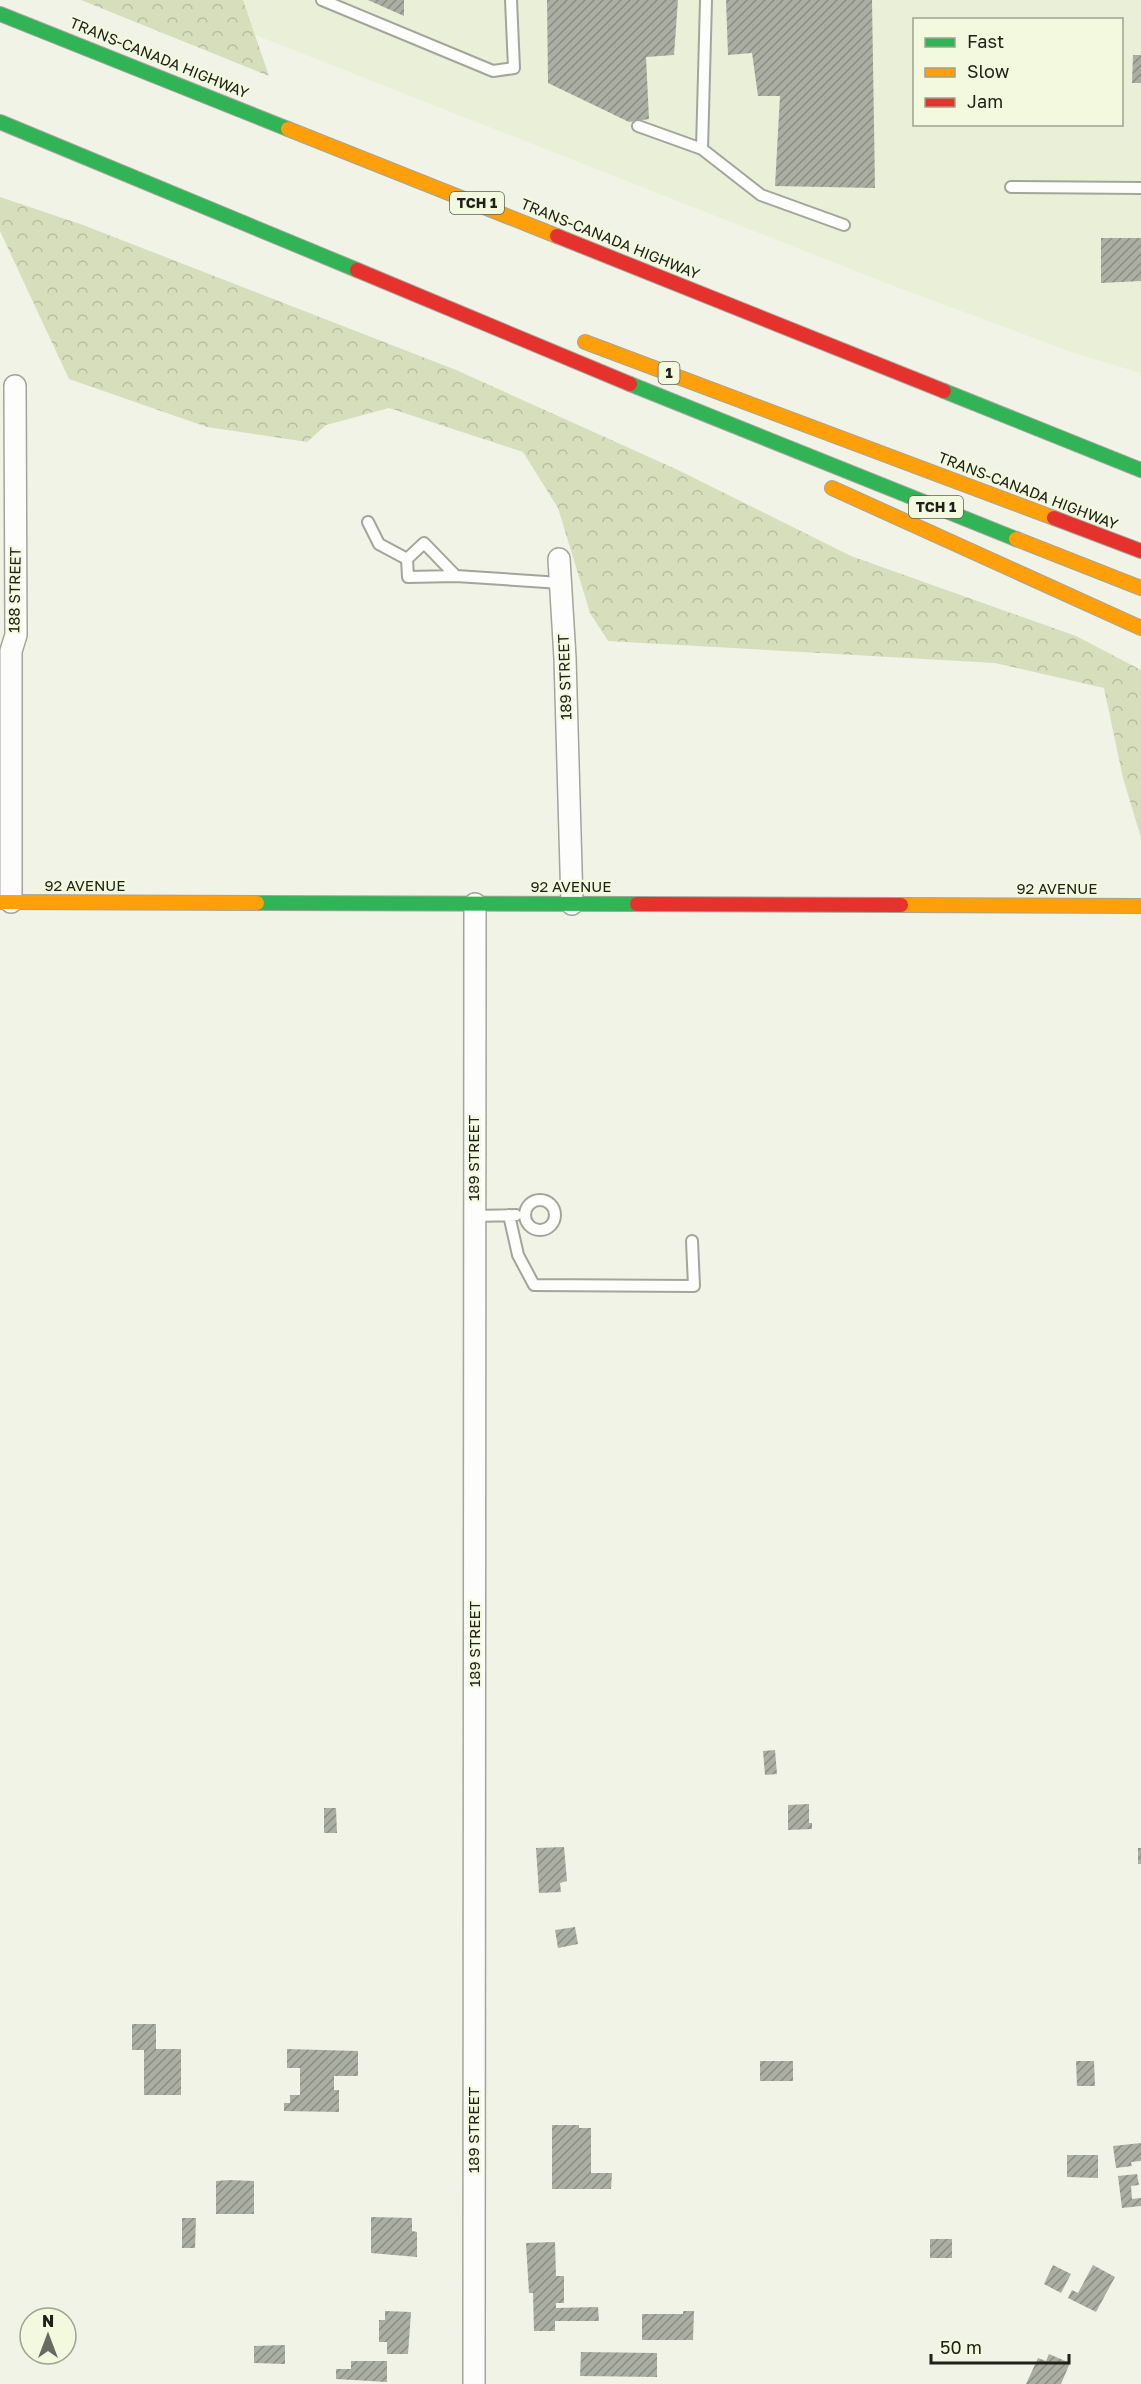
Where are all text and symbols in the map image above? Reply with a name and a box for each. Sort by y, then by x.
street label: TRANS-CANADA HIGHWAY [67,13,252,101]
legend [913,18,1123,126]
text: Fast [967,30,1004,52]
text: Slow [967,60,1010,82]
text: Jam [967,90,1003,112]
road number: TCH 1 [450,192,504,214]
street label: TRANS-CANADA HIGHWAY [518,194,703,282]
road number: 1 [658,362,680,384]
street label: TRANS-CANADA HIGHWAY [936,447,1121,533]
road number: TCH 1 [909,496,963,518]
street label: 188 STREET [4,547,24,633]
street label: 189 STREET [554,634,574,720]
street label: 92 AVENUE [45,876,125,894]
street label: 92 AVENUE [531,877,611,895]
street label: 92 AVENUE [1017,879,1097,897]
street label: 189 STREET [464,1115,482,1201]
street label: 189 STREET [465,1601,483,1687]
street label: 189 STREET [464,2087,482,2173]
north arrow [18,2306,78,2366]
text: N [42,2311,54,2331]
scale bar [931,2327,1069,2365]
text: 50 m [940,2336,982,2358]

